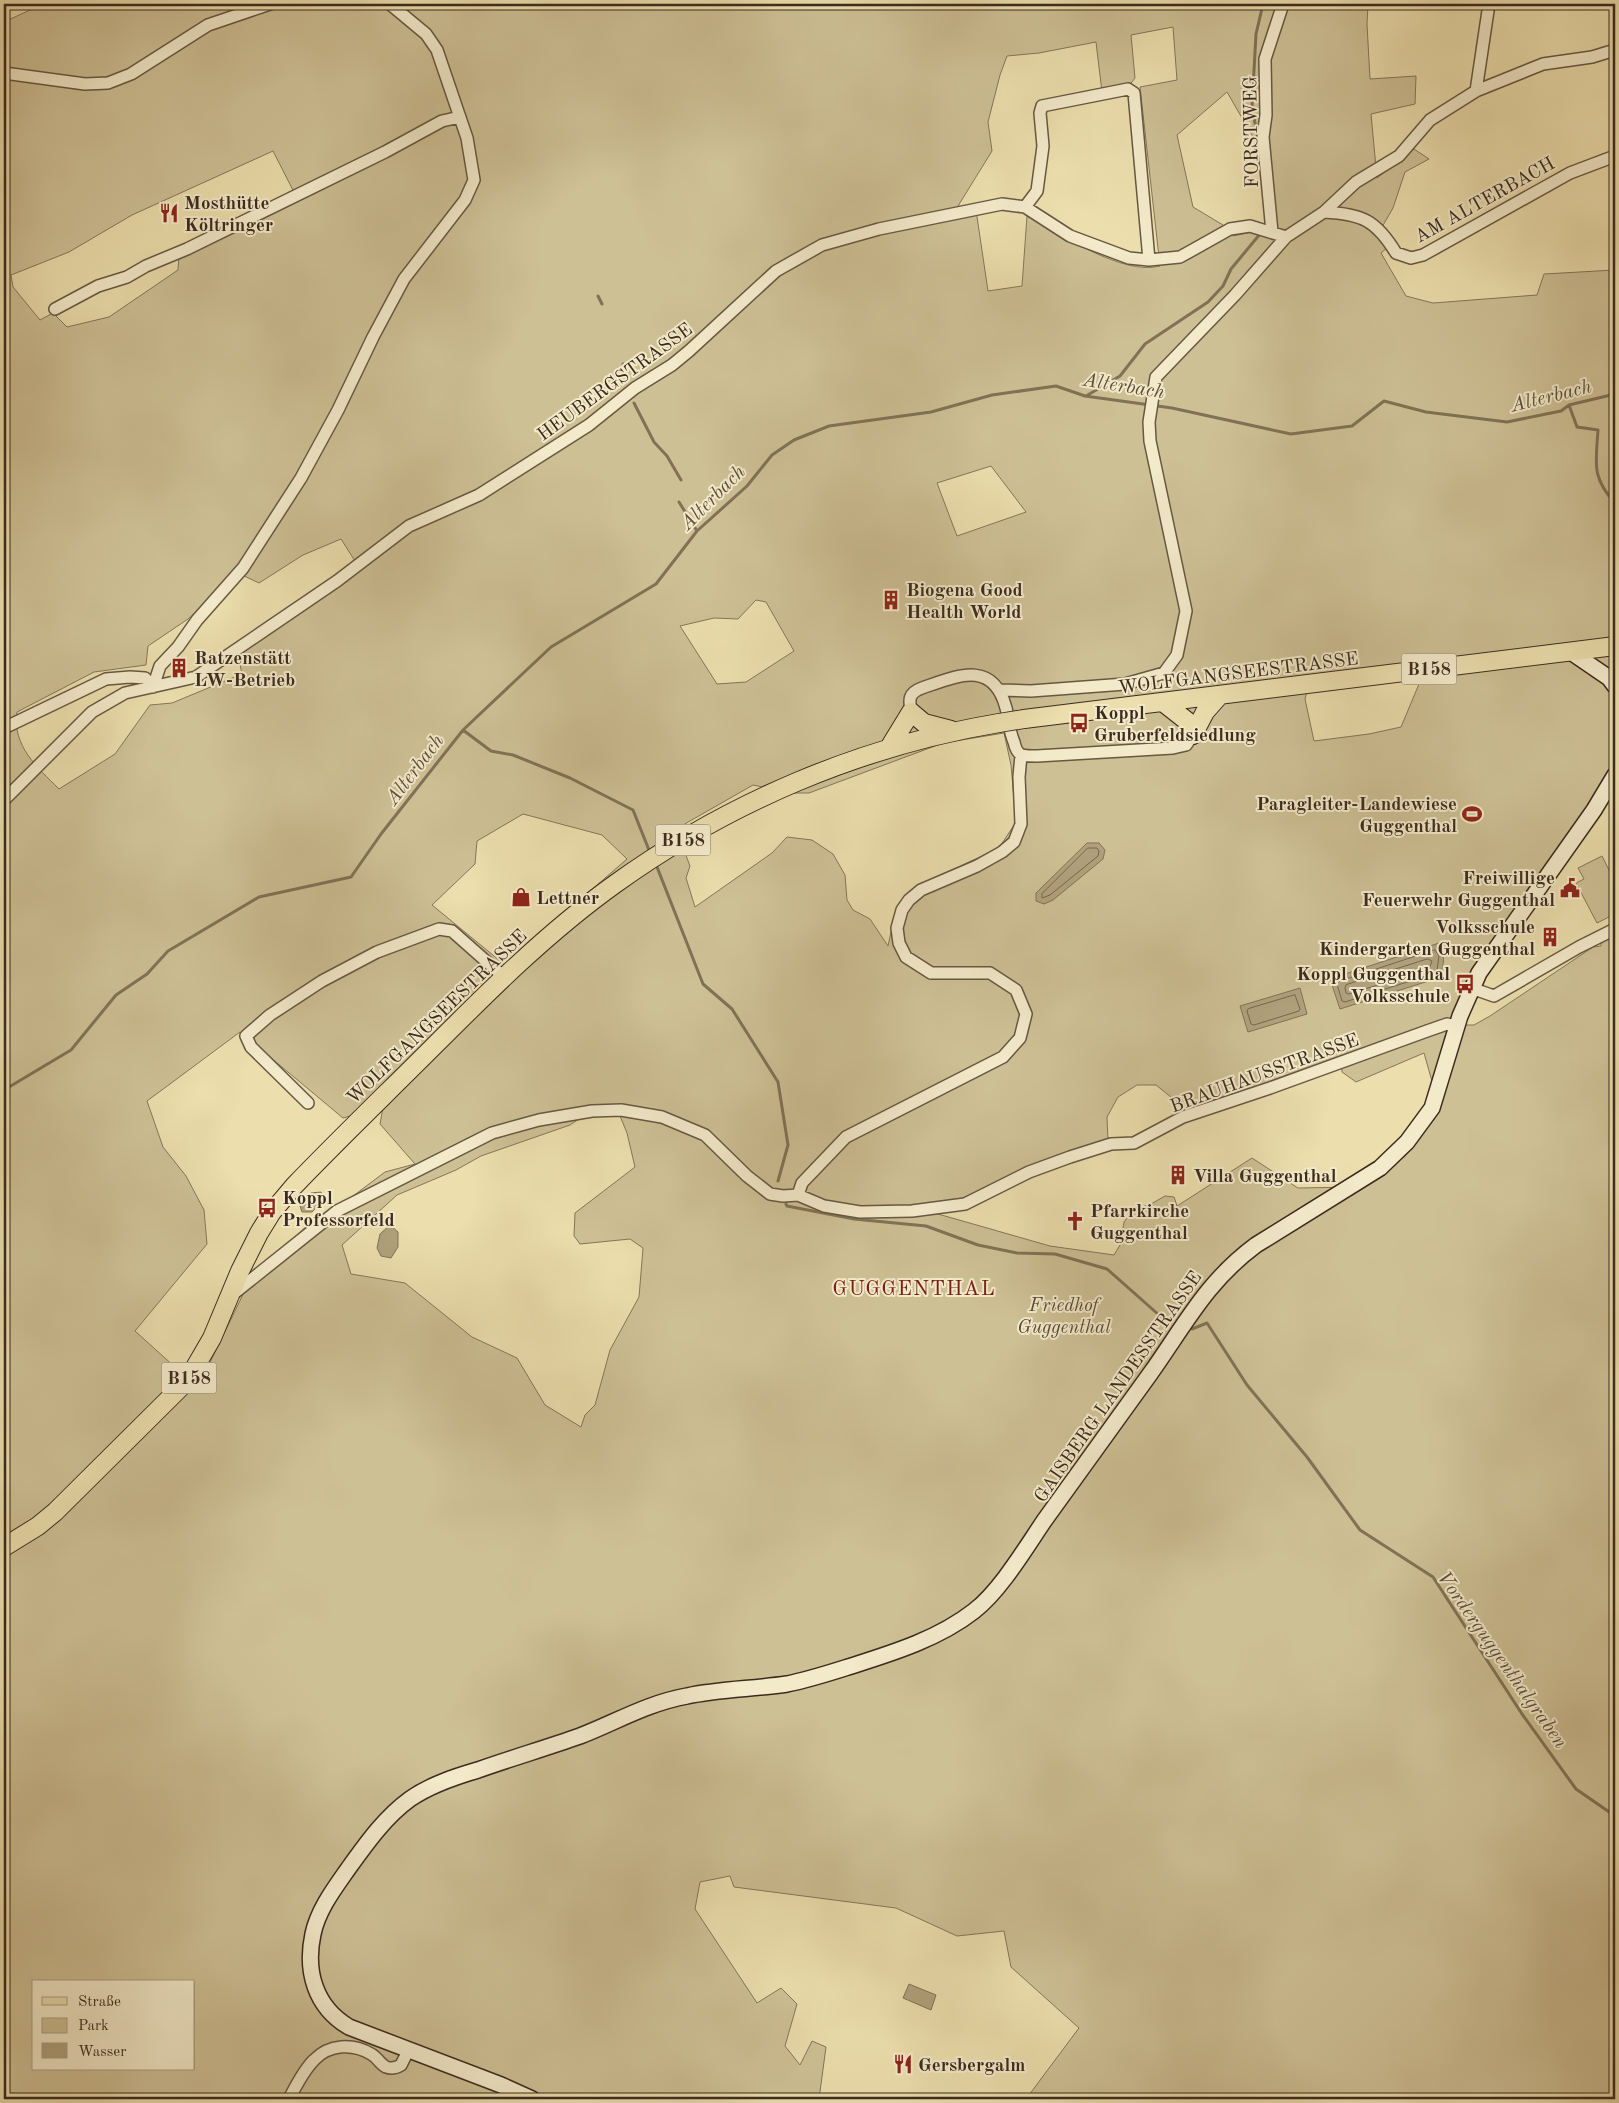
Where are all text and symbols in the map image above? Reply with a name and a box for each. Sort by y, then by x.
street label: FORSTWEG [1242,75,1263,188]
street label: AM ALTERBACH [1412,155,1558,248]
place label: Mosthütte Költringer [184,195,273,236]
restaurant icon: Mosthütte Költringer [158,202,180,224]
street label: HEUBERGSTRASSE [534,321,697,446]
water label: Alterbach [1080,370,1166,403]
water label: Alterbach [1508,377,1594,417]
water label: Alterbach [676,462,750,535]
place label: Biogena Good Health World [906,582,1023,623]
building icon: Biogena Good Health World [880,589,902,611]
place label: Ratzenstätt LW-Betrieb [194,650,295,691]
street label: WOLFGANGSEESTRASSE [1117,650,1360,699]
road number: B158 [1402,654,1456,684]
building icon: Ratzenstätt LW-Betrieb [168,657,190,679]
place label: Koppl Gruberfeldsiedlung [1094,705,1256,746]
bus stop icon: Koppl Gruberfeldsiedlung [1068,712,1090,734]
water label: Alterbach [382,731,448,810]
place label: Paragleiter-Landewiese Guggenthal [1256,796,1457,837]
sports icon: Paragleiter-Landewiese Guggenthal [1461,803,1483,825]
road number: B158 [656,824,710,856]
place label: Freiwillige Feuerwehr Guggenthal [1362,870,1555,911]
public building icon: Freiwillige Feuerwehr Guggenthal [1559,877,1581,899]
shop icon: Lettner [510,886,532,908]
place label: Lettner [536,890,599,909]
place label: Volksschule Kindergarten Guggenthal [1319,919,1535,960]
building icon: Volksschule Kindergarten Guggenthal [1539,926,1561,948]
street label: WOLFGANGSEESTRASSE [344,927,531,1109]
place label: Koppl Guggenthal Volksschule [1296,966,1450,1007]
bus stop icon: Koppl Guggenthal Volksschule [1454,973,1476,995]
street label: BRAUHAUSSTRASSE [1168,1031,1362,1117]
building icon: Villa Guggenthal [1167,1164,1189,1186]
place label: Villa Guggenthal [1193,1168,1337,1187]
place label: Koppl Professorfeld [282,1190,395,1231]
bus stop icon: Koppl Professorfeld [256,1197,278,1219]
place label: Pfarrkirche Guggenthal [1090,1203,1189,1244]
church icon: Pfarrkirche Guggenthal [1064,1210,1086,1232]
street label: GAISBERG LANDESSTRASSE [1032,1268,1206,1507]
district label: GUGGENTHAL [832,1279,996,1300]
park label: Friedhof Guggenthal [1017,1297,1111,1338]
road number: B158 [162,1362,216,1394]
water label: Vorderguggenthalgraben [1433,1568,1570,1753]
legend [32,1980,195,2070]
text: Straße [78,1995,121,2010]
text: Park [78,2019,109,2034]
text: Wasser [78,2045,126,2060]
restaurant icon: Gersbergalm [892,2053,914,2075]
place label: Gersbergalm [918,2057,1026,2076]

